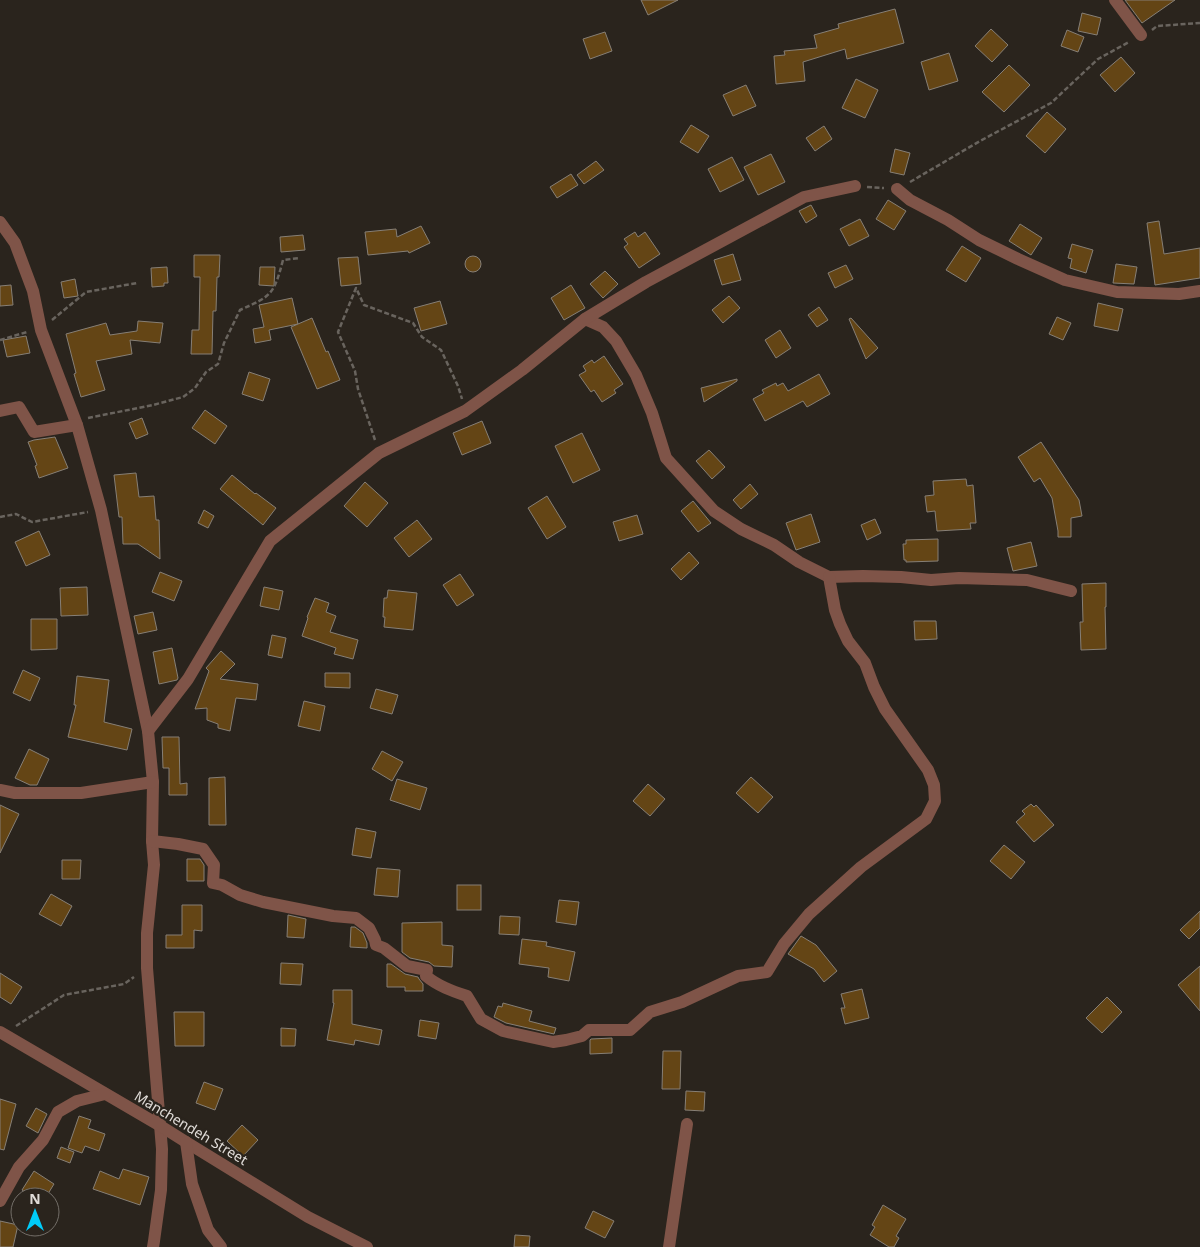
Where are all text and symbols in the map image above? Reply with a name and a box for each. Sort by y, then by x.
street label: Manchendeh Street [131,1086,251,1169]
north arrow [10,1187,60,1237]
text: N [29,1189,41,1208]

